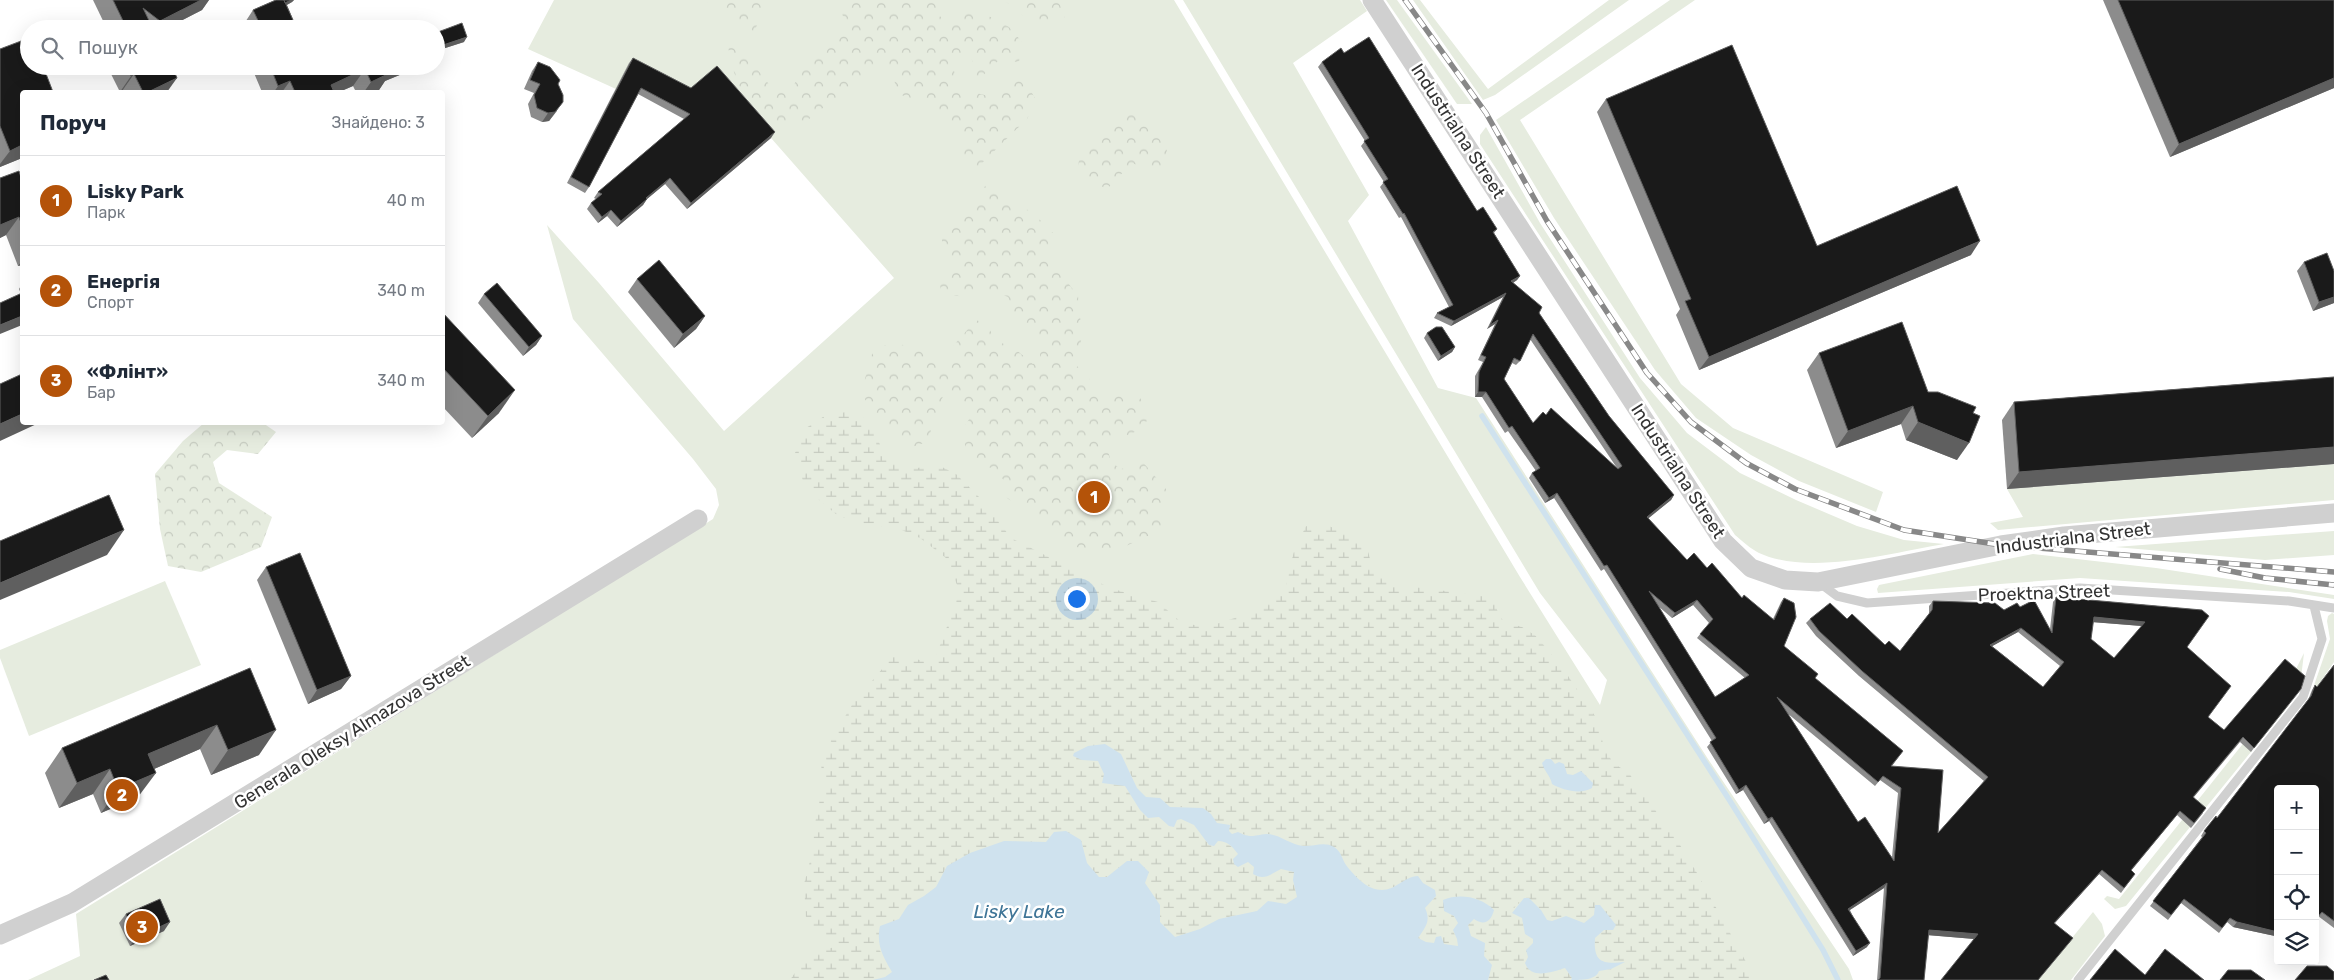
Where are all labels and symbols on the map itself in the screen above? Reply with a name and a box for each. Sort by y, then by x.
street label: Industrialna Street [1406,59,1510,203]
street label: Industrialna Street [1626,399,1730,543]
pin: 1 [1078,478,1110,516]
street label: Industrialna Street [1994,518,2152,558]
street label: Proektna Street [1978,580,2110,606]
your location [1064,586,1090,612]
street label: Generala Oleksy Almazova Street [230,650,474,814]
pin: 2 [106,776,138,814]
water label: Lisky Lake [973,900,1065,923]
pin: 3 [126,908,158,946]

